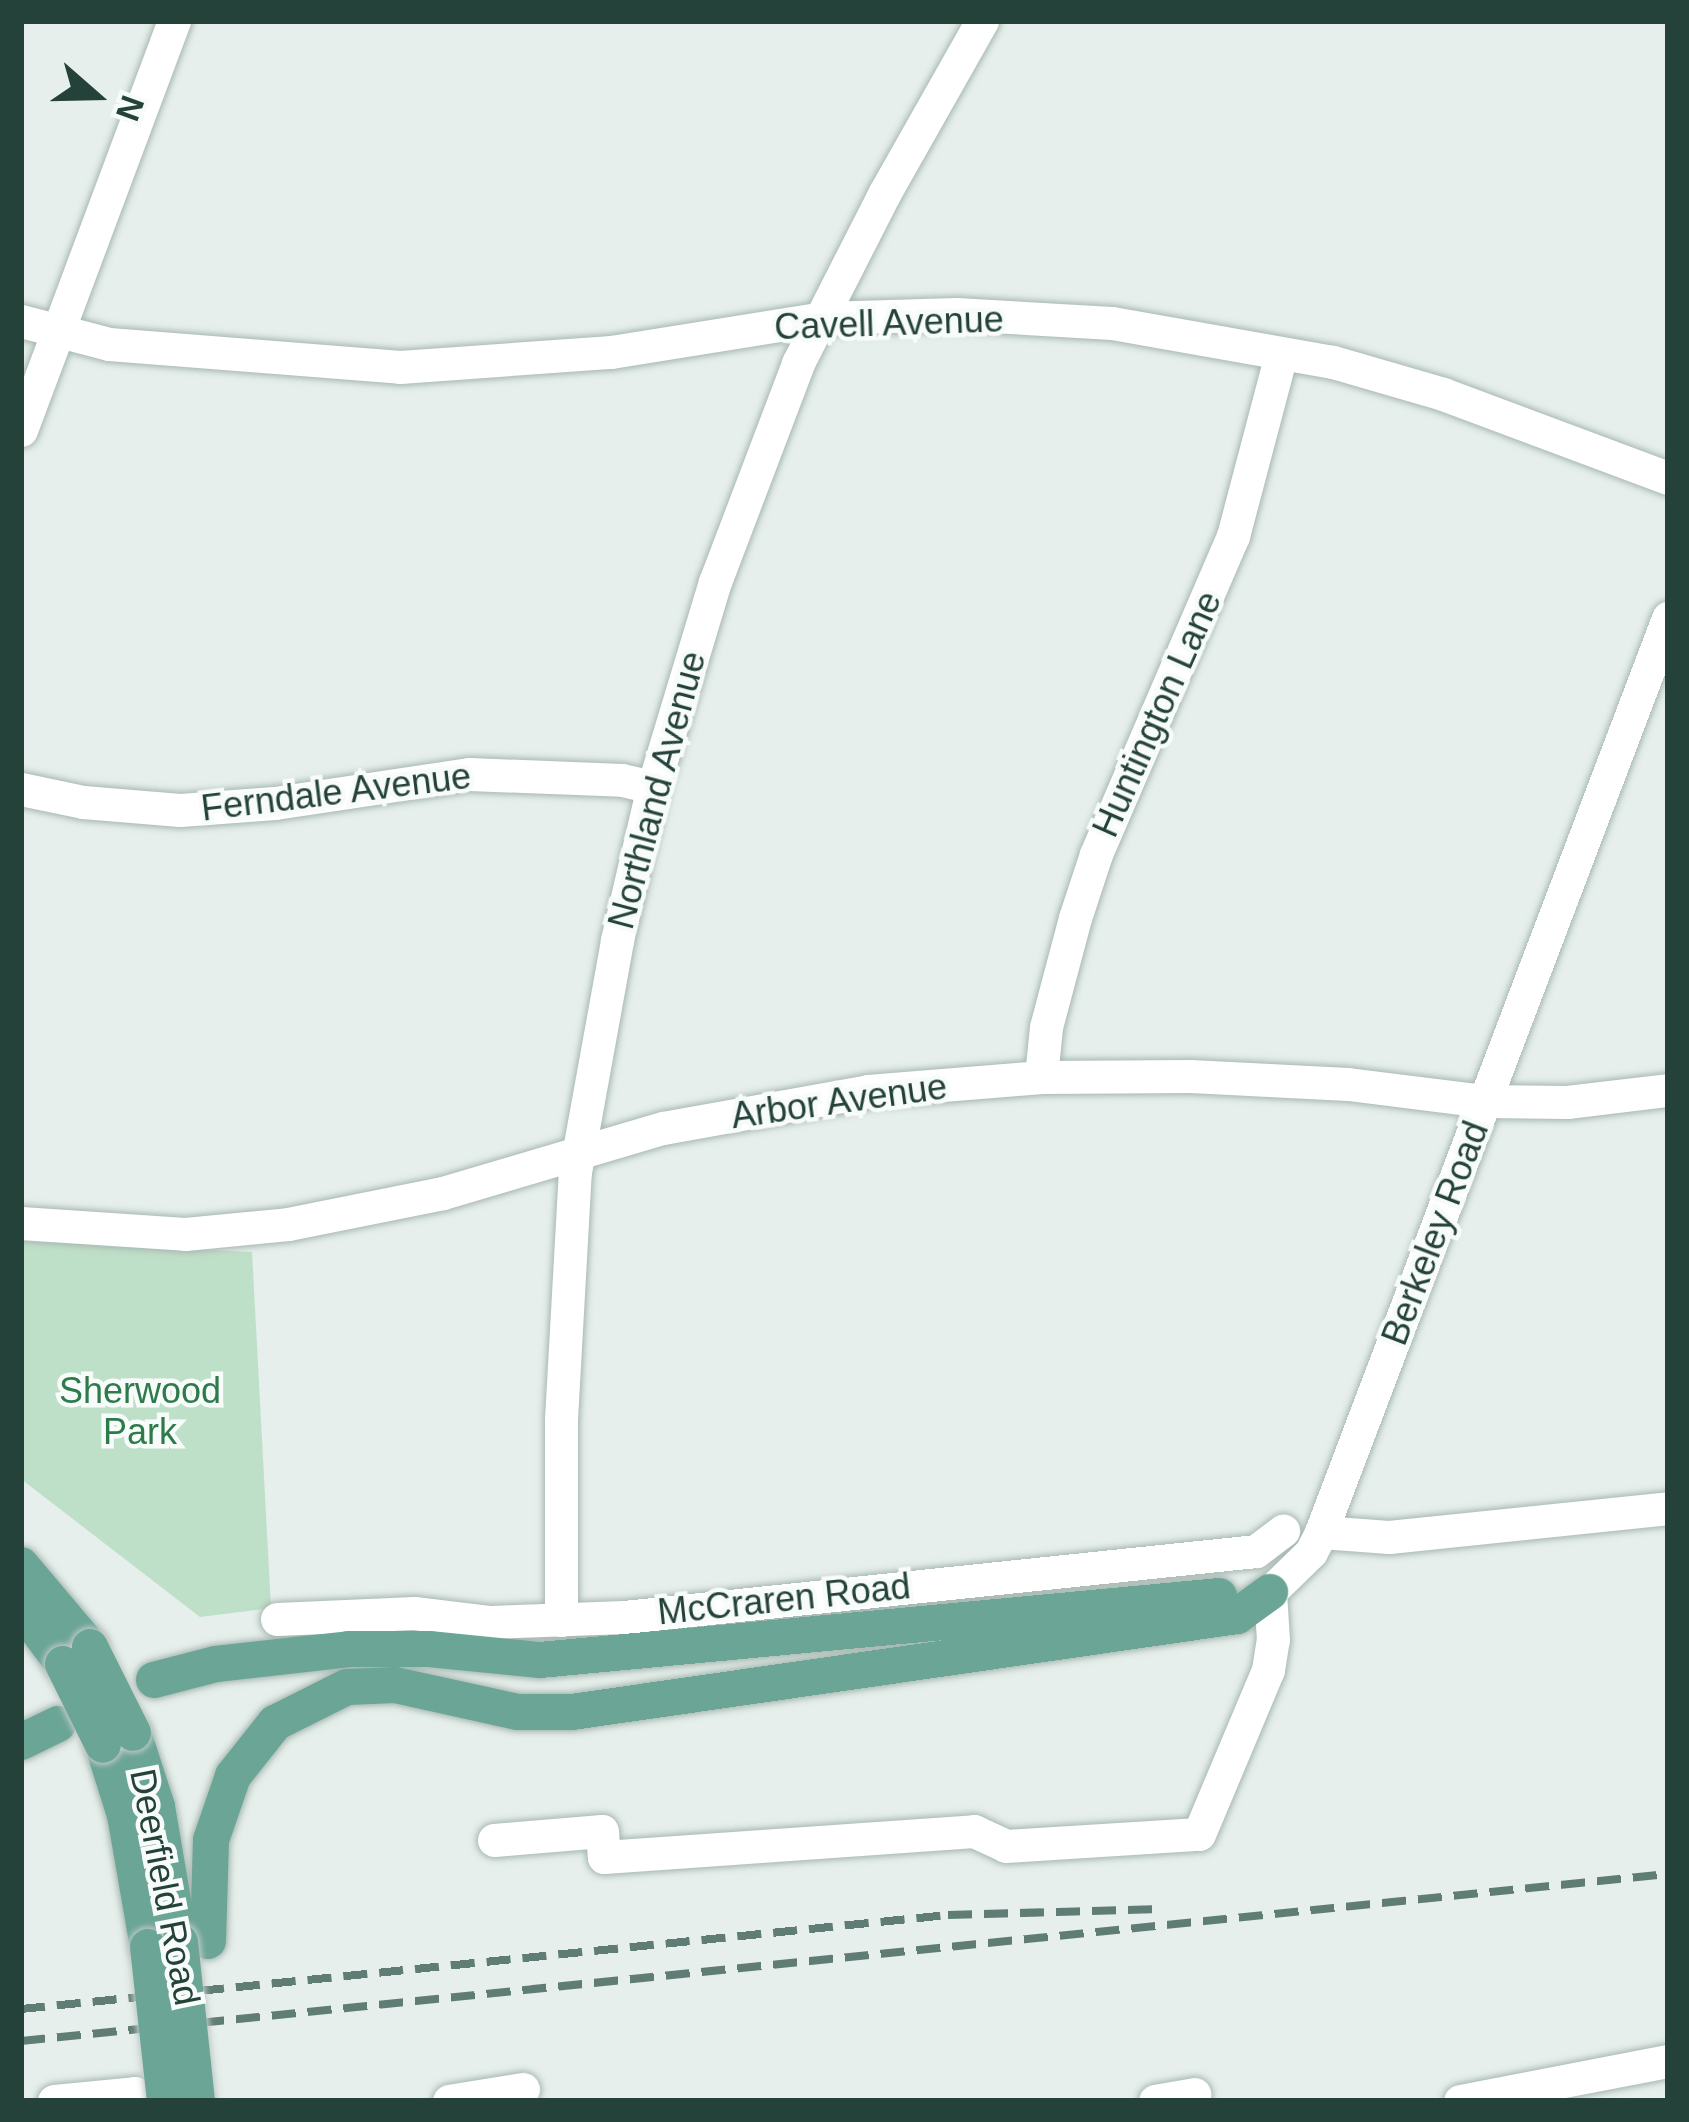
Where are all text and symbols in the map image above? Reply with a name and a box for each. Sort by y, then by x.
north arrow [36,36,156,156]
text: N [109,91,152,126]
street label: Cavell Avenue [773,297,1005,349]
street label: Huntington Lane [1084,585,1230,843]
street label: Northland Avenue [599,646,715,934]
street label: Ferndale Avenue [198,754,474,830]
street label: Arbor Avenue [727,1064,951,1138]
street label: Berkeley Road [1373,1115,1497,1351]
park label: Sherwood Park [59,1368,221,1453]
street label: McCraren Road [655,1564,913,1634]
street label: Deerfield Road [121,1765,209,2009]

